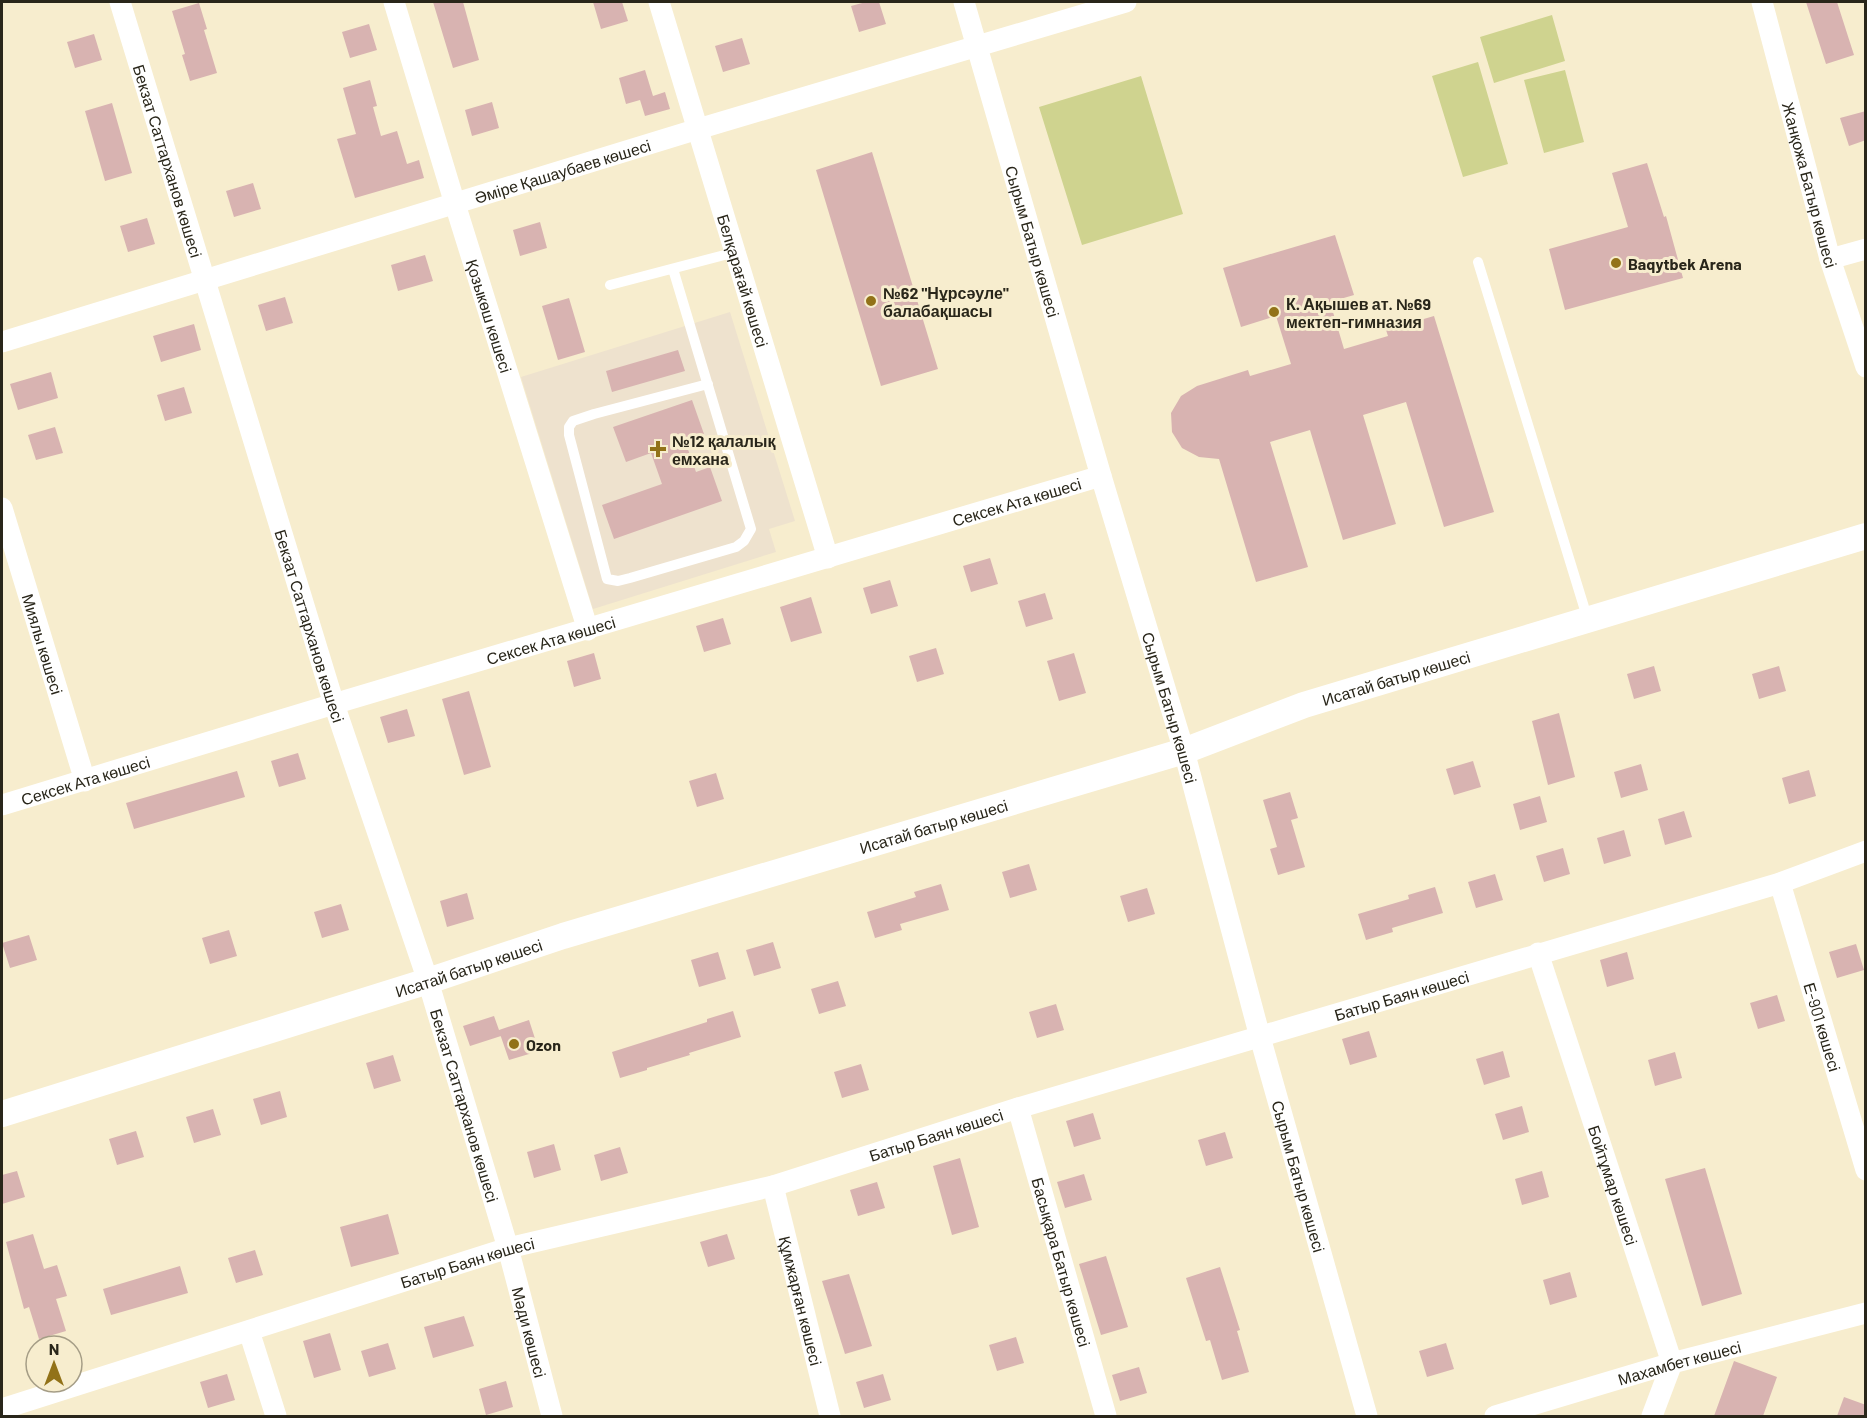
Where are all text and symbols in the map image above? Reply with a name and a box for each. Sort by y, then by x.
street label: Бекзат Саттарханов көшесі [130,62,207,260]
street label: Жанқожа Батыр көшесі [1779,100,1842,270]
street label: Әміре Қашаубаев көшесі [472,135,653,206]
street label: Сырым Батыр көшесі [1002,163,1064,319]
street label: Белқарағай көшесі [714,212,773,349]
place label: Baqytbek Arena [1628,254,1742,273]
street label: Қозыкөш көшесі [463,256,517,375]
marker: Baqytbek Arena [1609,256,1623,270]
place label: №62 "Нұрсәуле" балабақшасы [883,283,1009,320]
marker: №62 "Нұрсәуле" балабақшасы [864,294,878,308]
place label: К. Ақышев ат. №69 мектеп-гимназия [1286,294,1431,331]
marker: К. Ақышев ат. №69 мектеп-гимназия [1267,305,1281,319]
place label: №12 қалалық емхана [672,431,776,468]
marker: №12 қалалық емхана [649,440,667,458]
street label: Сексек Ата көшесі [950,473,1083,529]
street label: Бекзат Саттарханов көшесі [272,527,349,725]
street label: Миялы көшесі [19,591,68,696]
street label: Сексек Ата көшесі [484,611,617,668]
street label: Сырым Батыр көшесі [1139,629,1202,785]
street label: Исатай батыр көшесі [1320,646,1472,709]
street label: Сексек Ата көшесі [19,751,152,808]
street label: Исатай батыр көшесі [857,795,1010,857]
street label: Исатай батыр көшесі [393,934,544,1000]
street label: Батыр Баян көшесі [1332,966,1471,1024]
street label: Е-901 көшесі [1801,980,1845,1073]
street label: Бекзат Саттарханов көшесі [427,1006,503,1204]
place label: Ozon [526,1035,561,1054]
marker: Ozon [507,1037,521,1051]
street label: Сырым Батыр көшесі [1269,1098,1330,1254]
street label: Батыр Баян көшесі [867,1104,1005,1164]
street label: Бойтұмар көшесі [1585,1123,1642,1247]
street label: Басықара Батыр көшесі [1029,1175,1095,1349]
street label: Батыр Баян көшесі [398,1233,536,1291]
street label: Құмжарған көшесі [776,1234,827,1367]
street label: Мәди көшесі [509,1285,551,1379]
north arrow [24,1334,84,1394]
street label: Махамбет көшесі [1615,1336,1743,1388]
text: N [49,1339,59,1358]

